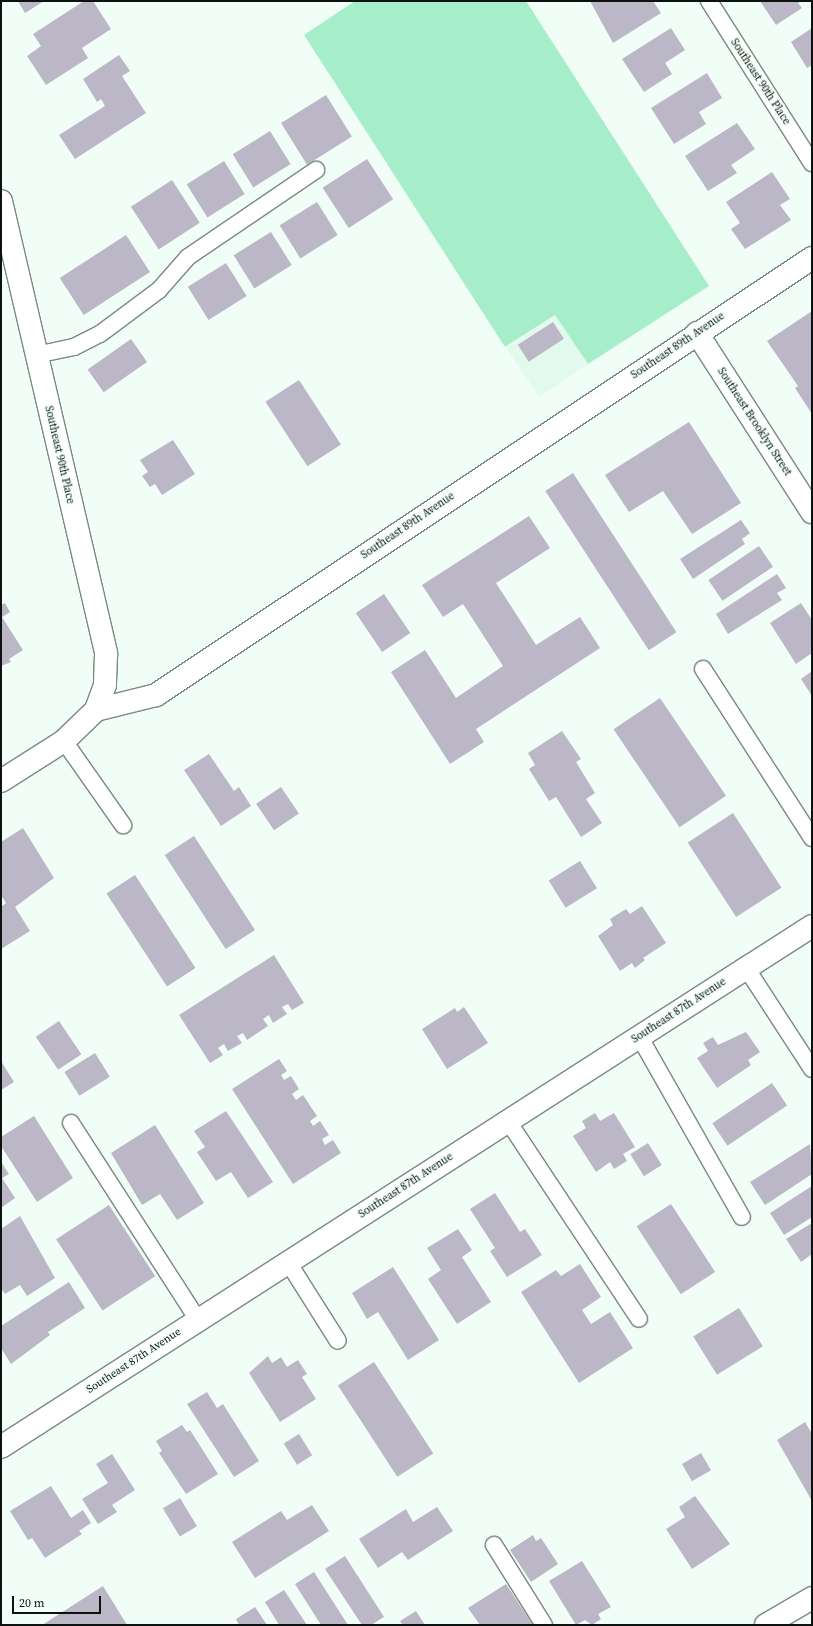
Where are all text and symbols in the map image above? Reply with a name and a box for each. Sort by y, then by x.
street label: Southeast 90th Place [727,36,793,128]
street label: Southeast 89th Avenue [629,310,727,382]
street label: Southeast Brooklyn Street [714,366,794,478]
street label: Southeast 90th Place [41,405,77,505]
street label: Southeast 89th Avenue [359,490,457,562]
street label: Southeast 87th Avenue [629,976,729,1046]
street label: Southeast 87th Avenue [356,1151,456,1221]
street label: Southeast 87th Avenue [84,1326,184,1396]
scale bar [14,1588,103,1614]
text: 20 m [19,1595,45,1611]

